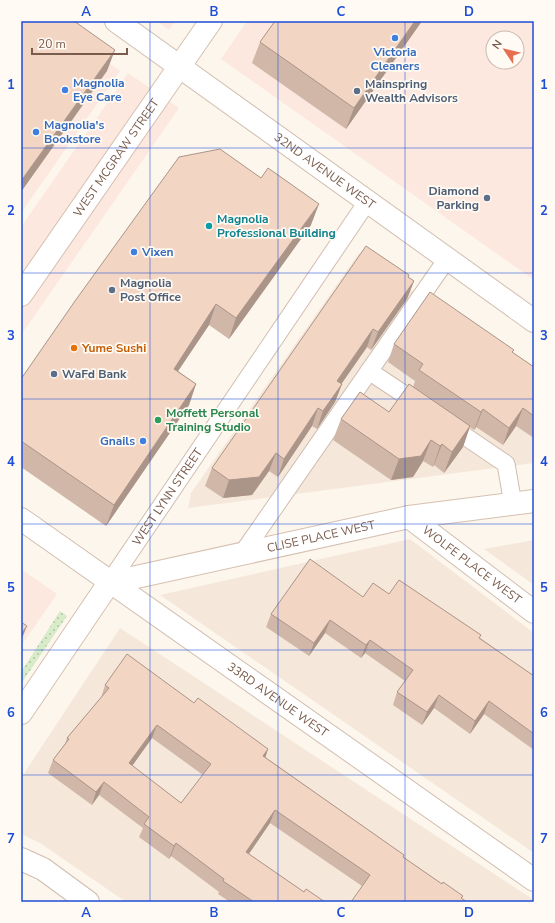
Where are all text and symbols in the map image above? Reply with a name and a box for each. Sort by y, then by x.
text: A [81,3,91,21]
text: B [210,3,219,21]
text: C [337,3,346,21]
text: D [464,3,474,21]
scale bar [32,30,127,56]
north arrow [485,30,525,70]
marker: Victoria Cleaners [390,33,400,43]
text: 20 m [38,36,66,52]
text: N [489,37,506,52]
place label: Victoria Cleaners [370,44,420,74]
place label: Magnolia Eye Care [73,75,125,105]
text: 1 [7,76,15,94]
place label: Mainspring Wealth Advisors [365,76,458,106]
text: 1 [540,76,548,94]
marker: Magnolia Eye Care [60,85,70,95]
marker: Mainspring Wealth Advisors [352,86,362,96]
street label: WEST MCGRAW STREET [70,95,163,220]
place label: Magnolia's Bookstore [44,117,105,147]
marker: Magnolia's Bookstore [31,127,41,137]
street label: 32ND AVENUE WEST [271,129,379,213]
place label: Diamond Parking [429,183,479,213]
marker: Diamond Parking [482,193,492,203]
text: 2 [7,202,15,220]
text: 2 [540,202,548,220]
place label: Magnolia Professional Building [217,211,336,241]
marker: Magnolia Professional Building [204,221,214,231]
place label: Vixen [141,244,174,260]
marker: Vixen [129,247,139,257]
place label: Magnolia Post Office [120,275,181,305]
marker: Magnolia Post Office [107,285,117,295]
text: 3 [7,327,15,345]
text: 3 [540,327,548,345]
place label: Yume Sushi [81,340,146,356]
marker: Yume Sushi [69,343,79,353]
place label: WaFd Bank [62,366,127,382]
marker: WaFd Bank [49,369,59,379]
place label: Moffett Personal Training Studio [166,405,259,435]
marker: Moffett Personal Training Studio [153,415,163,425]
place label: Gnails [100,433,135,449]
marker: Gnails [138,436,148,446]
street label: WEST LYNN STREET [129,444,206,549]
text: 4 [7,453,15,471]
text: 4 [540,453,548,471]
street label: CLISE PLACE WEST [265,517,377,556]
street label: WOLFE PLACE WEST [419,522,525,608]
text: 5 [7,579,15,597]
text: 5 [540,579,548,597]
street label: 33RD AVENUE WEST [224,659,332,741]
text: 6 [7,704,15,722]
text: 6 [540,704,548,722]
text: 7 [7,830,15,848]
text: 7 [540,830,548,848]
text: A [81,904,91,922]
text: B [210,904,219,922]
text: C [337,904,346,922]
text: D [464,904,474,922]

